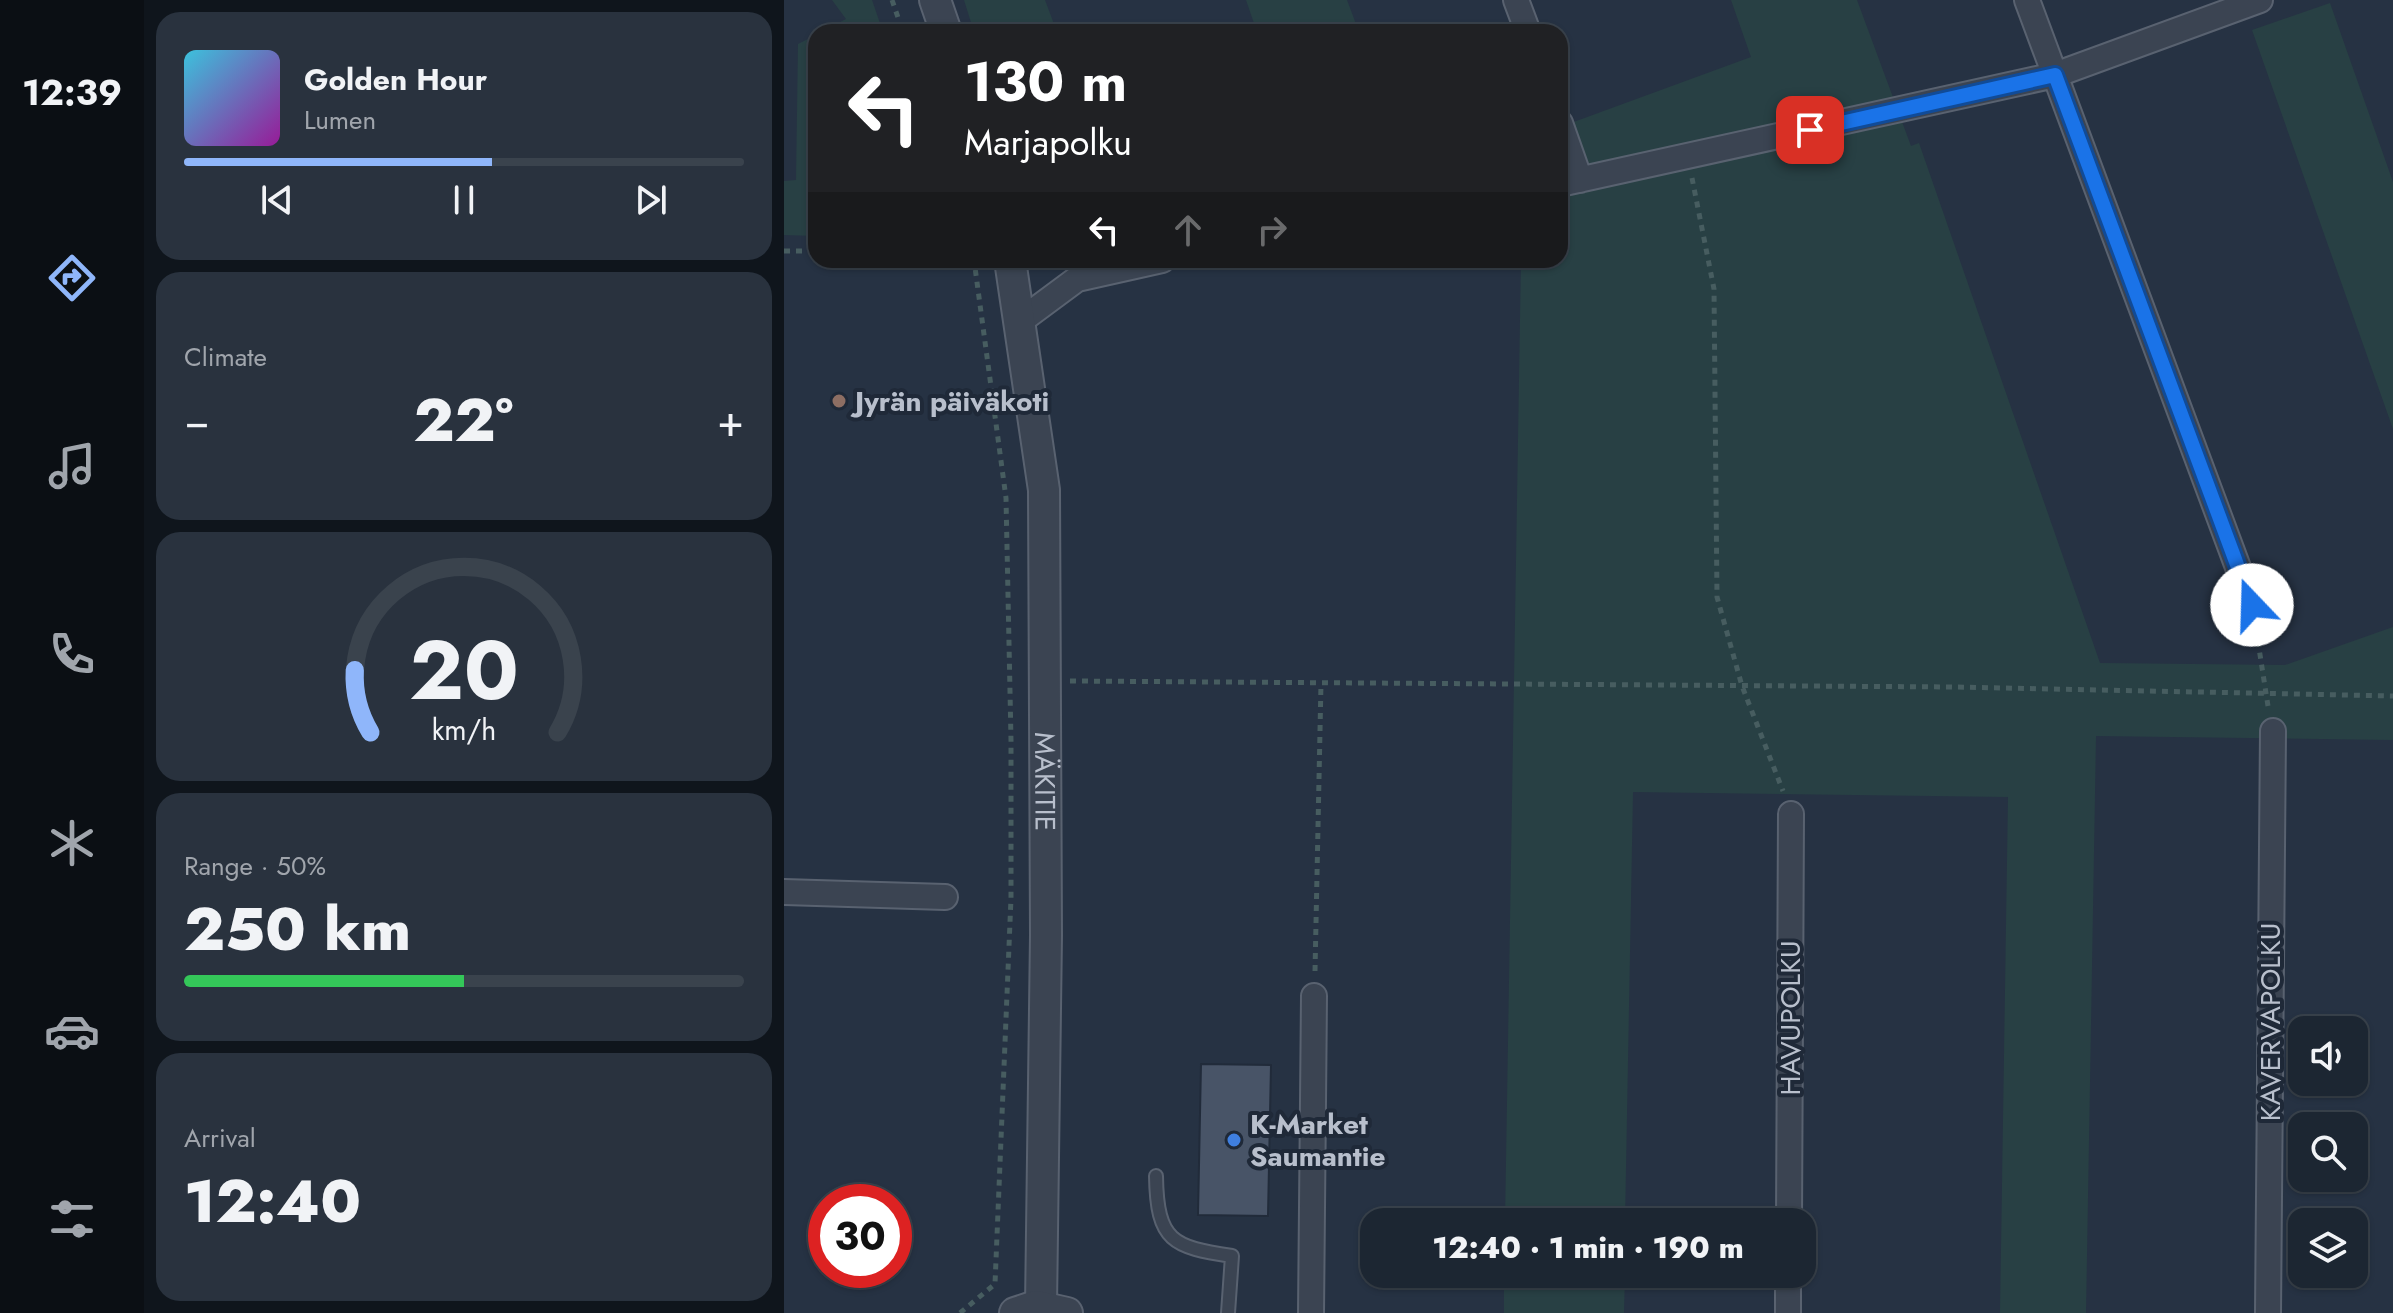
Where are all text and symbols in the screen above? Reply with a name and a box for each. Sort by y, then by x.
text: 130 m [964,41,1127,122]
icon: left [832,56,936,160]
text: Golden Hour [304,58,487,101]
text: 12:39 [22,66,122,118]
pin [1776,96,1844,164]
text: Lumen [304,101,376,139]
icon: arrive [1788,108,1832,152]
text: Marjapolku [964,116,1132,168]
icon: previous [255,178,299,222]
icon: pause [442,178,486,222]
icon: next [629,178,673,222]
icon: left [1082,208,1126,252]
icon: ahead [1166,208,1210,252]
icon: right [1250,208,1294,252]
icon: directions [44,250,100,306]
text: Climate [184,338,267,376]
text: 22° [413,377,513,464]
place label: Jyrän päiväkoti [850,381,1049,422]
text: − [184,389,210,453]
text: + [717,389,744,453]
marker: Jyrän päiväkoti [830,392,848,410]
icon: music [44,438,100,494]
position arrow [2210,563,2294,647]
text: 20 [409,609,519,729]
icon: phone [44,626,100,682]
text: km/h [432,709,496,751]
street label: MÄKITIE [1025,732,1066,831]
icon: climate [44,815,100,871]
text: Range · 50% [184,847,326,885]
text: 250 km [184,886,411,973]
street label: KAVERVAPOLKU [2250,923,2291,1121]
street label: HAVUPOLKU [1770,940,1811,1096]
icon: car [44,1003,100,1059]
map controls [2288,1016,2368,1288]
button: sound [2288,1016,2368,1096]
place label: K-Market Saumantie [1250,1104,1386,1177]
button: search [2288,1112,2368,1192]
text: Arrival [184,1119,256,1157]
marker: K-Market Saumantie [1225,1131,1243,1149]
text: 12:40 [184,1158,361,1245]
speed limit sign: 30 [808,1184,912,1288]
icon: filters [44,1191,100,1247]
button: layers [2288,1208,2368,1288]
text: 12:40 · 1 min · 190 m [1432,1226,1744,1269]

